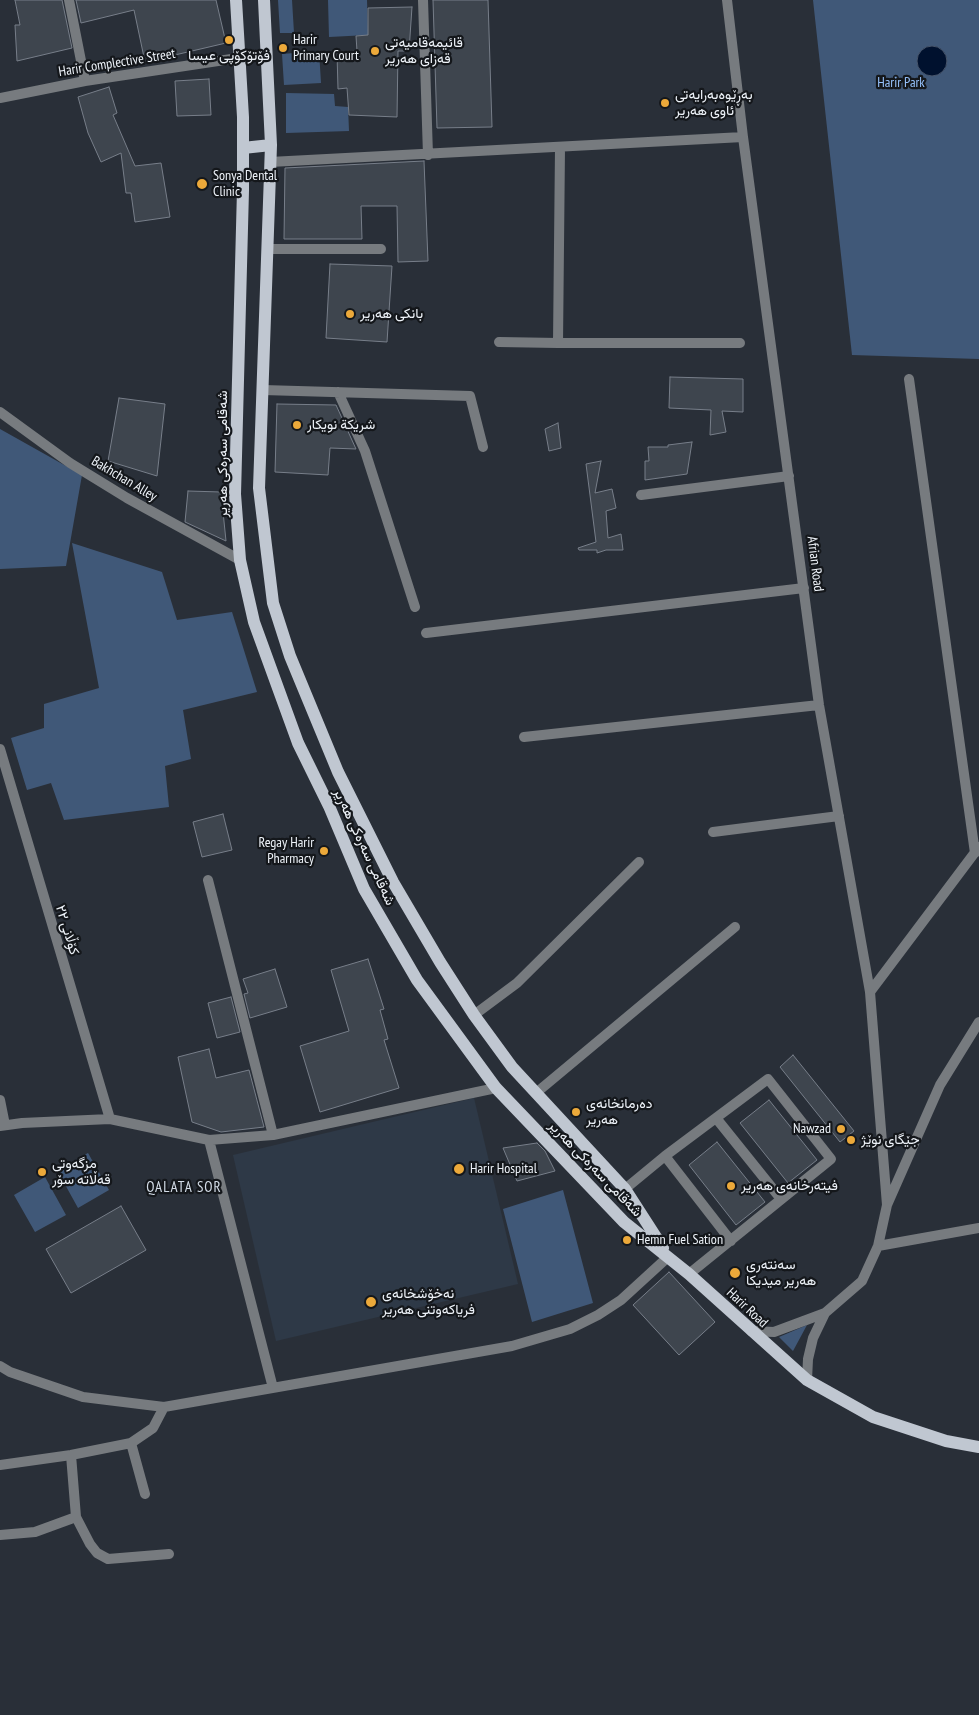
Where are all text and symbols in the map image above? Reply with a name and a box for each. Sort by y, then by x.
place label: Harir Primary Court [293,32,359,64]
marker: فۆتۆکۆپی عیسا [223,34,235,46]
place label: قائیمەقامیەتی قەزای هەریر [385,35,463,68]
marker: Harir Primary Court [277,42,289,54]
street label: Harir Complective Street [57,45,177,81]
marker: قائیمەقامیەتی قەزای هەریر [369,45,381,57]
place label: فۆتۆکۆپی عیسا [188,48,270,64]
park label: Harir Park [877,75,925,91]
place label: بەڕێوەبەرایەتی ئاوی هەریر [675,87,753,120]
marker: بەڕێوەبەرایەتی ئاوی هەریر [659,97,671,109]
place label: Sonya Dental Clinic [213,168,277,200]
marker: Sonya Dental Clinic [195,177,209,191]
place label: بانکی هەریر [360,306,423,322]
marker: بانکی هەریر [344,308,356,320]
street label: شەقامی سەرەکی هەریر [215,391,231,517]
place label: شريكة نويكار [307,417,375,433]
marker: شريكة نويكار [291,419,303,431]
street label: Bakhchan Alley [88,453,160,505]
street label: Afrian Road [803,535,827,593]
street label: شەقامی سەرەکی هەریر [330,786,398,908]
place label: Regay Harir Pharmacy [258,835,314,868]
marker: Regay Harir Pharmacy [318,845,330,857]
street label: کۆڵانی ٢٢ [51,903,83,957]
place label: دەرمانخانەی هەریر [586,1096,652,1128]
marker: دەرمانخانەی هەریر [570,1106,582,1118]
street label: شەقامی سەرەکی هەریر [545,1117,645,1221]
place label: Nawzad [793,1121,831,1137]
marker: Nawzad [835,1123,847,1135]
place label: جێگای نوێژ [861,1132,920,1148]
marker: جێگای نوێژ [845,1134,857,1146]
place label: مزگەوتی قەڵاتە سۆر [52,1156,111,1188]
place label: ‌Harir Hospital [470,1161,537,1177]
marker: ‌Harir Hospital [452,1162,466,1176]
marker: مزگەوتی قەڵاتە سۆر [36,1166,48,1178]
place label: فیتەرخانەی هەریر [741,1178,838,1194]
district label: QALATA SOR [145,1179,223,1197]
marker: فیتەرخانەی هەریر [725,1180,737,1192]
place label: Hemn Fuel Sation [637,1232,723,1248]
marker: Hemn Fuel Sation [621,1234,633,1246]
place label: سەنتەری هەریر میدیکا [746,1257,816,1290]
marker: سەنتەری هەریر میدیکا [728,1266,742,1280]
street label: Harir Road [723,1285,771,1331]
place label: نەخۆشخانەی فریاکەوتنی هەریر [382,1286,475,1318]
marker: نەخۆشخانەی فریاکەوتنی هەریر [364,1295,378,1309]

